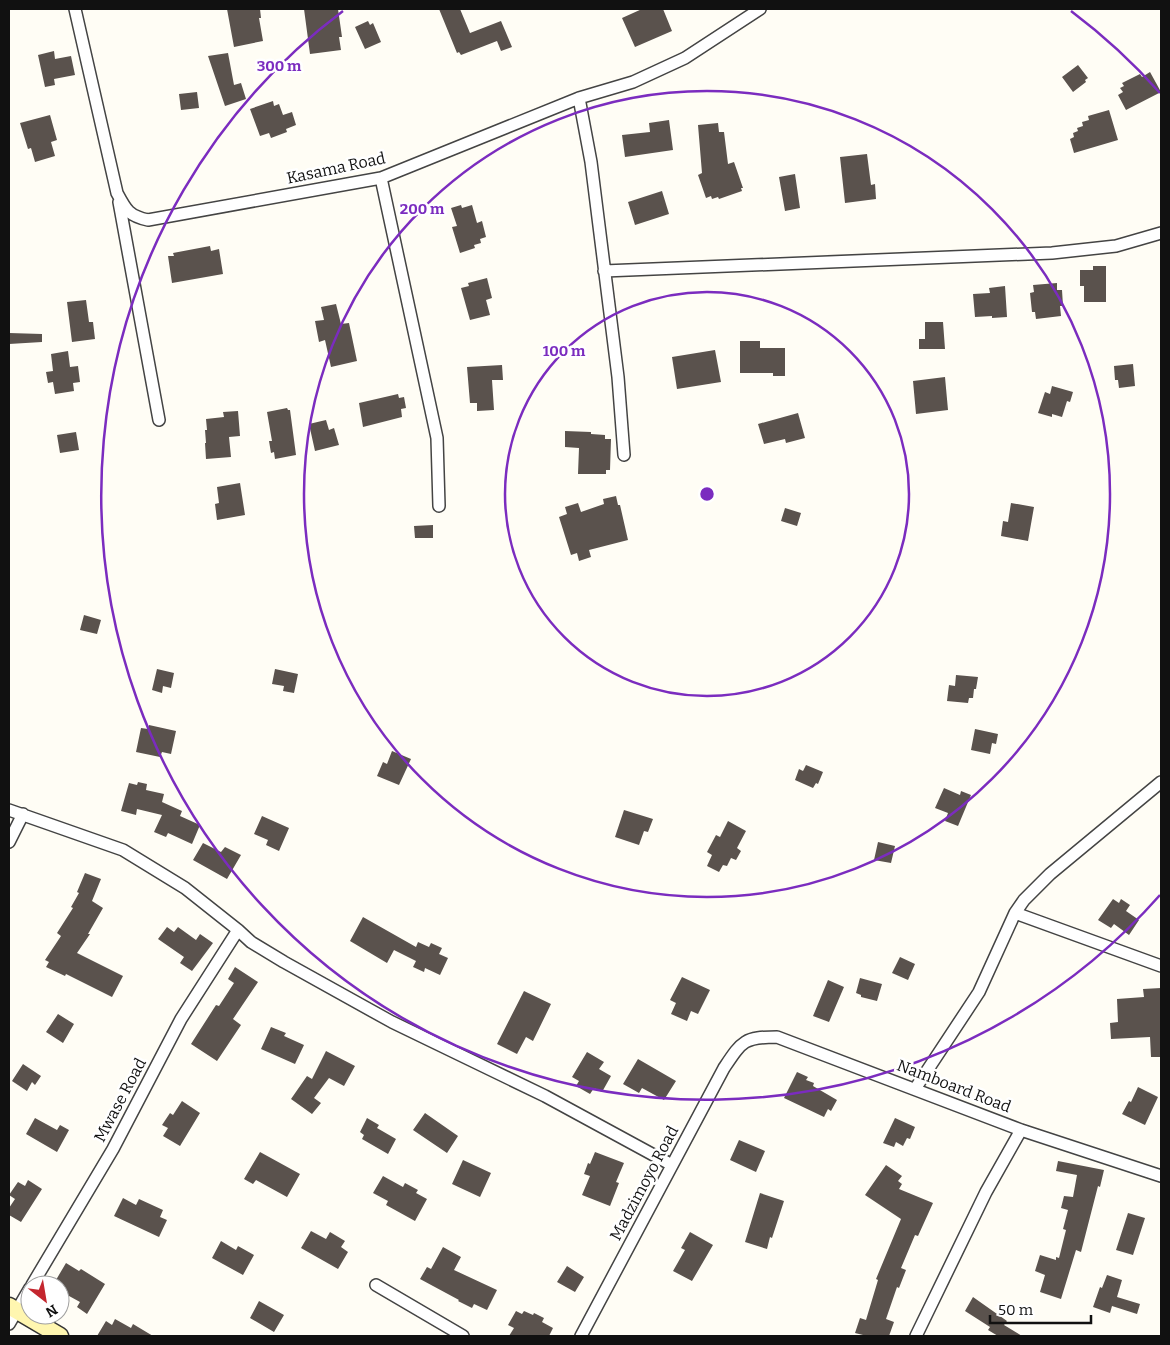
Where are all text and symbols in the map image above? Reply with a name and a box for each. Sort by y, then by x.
text: 300 m [257,57,302,75]
street label: Kasama Road [285,148,388,188]
text: 200 m [400,200,445,218]
text: 100 m [543,342,586,360]
centre of rings [698,485,716,503]
street label: Mwase Road [90,1054,150,1145]
street label: Namboard Road [894,1056,1014,1117]
street label: Madzimoyo Road [606,1122,682,1244]
north arrow [20,1275,70,1325]
scale bar [990,1292,1091,1324]
text: N [42,1301,60,1321]
text: 50 m [998,1301,1034,1319]

